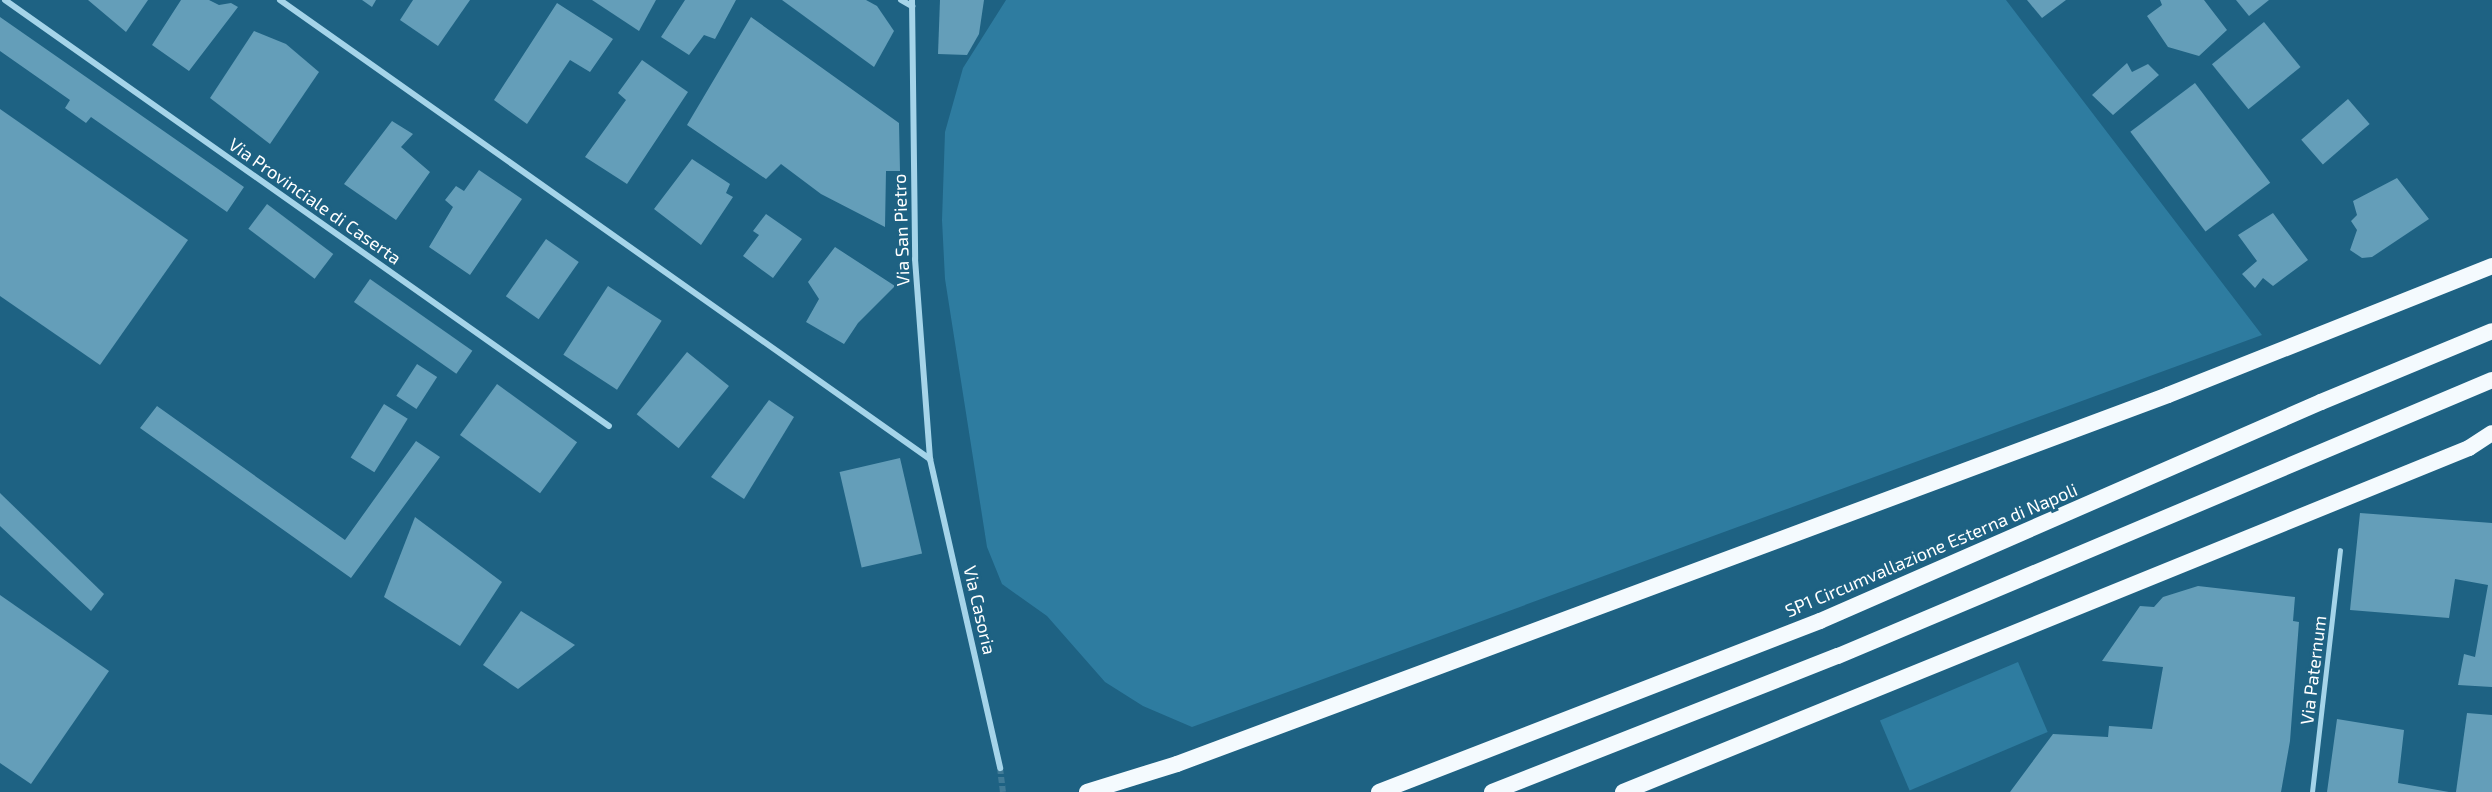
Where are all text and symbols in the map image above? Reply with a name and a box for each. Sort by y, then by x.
street label: Via Provinciale di Caserta [225,133,405,269]
street label: Via San Pietro [888,173,914,287]
street label: SP1 Circumvallazione Esterna di Napoli [1782,478,2080,622]
street label: Via Casoria [959,564,1001,656]
street label: Via Paternum [2296,614,2330,726]

